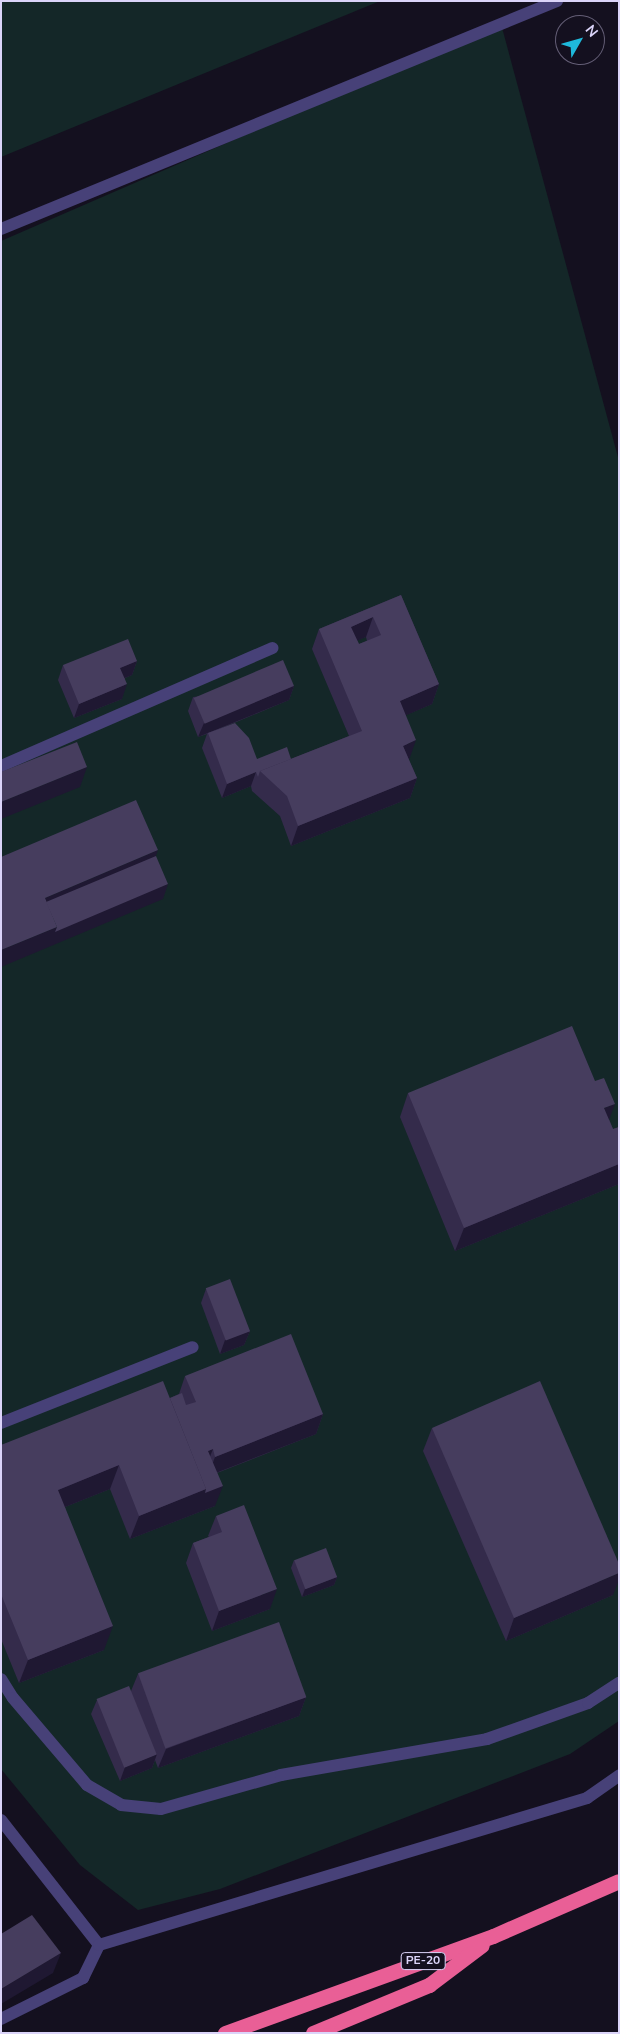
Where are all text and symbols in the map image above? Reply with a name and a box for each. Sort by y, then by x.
north arrow [555,15,605,65]
text: N [581,21,602,41]
road number: PE-20 [400,1952,446,1970]

